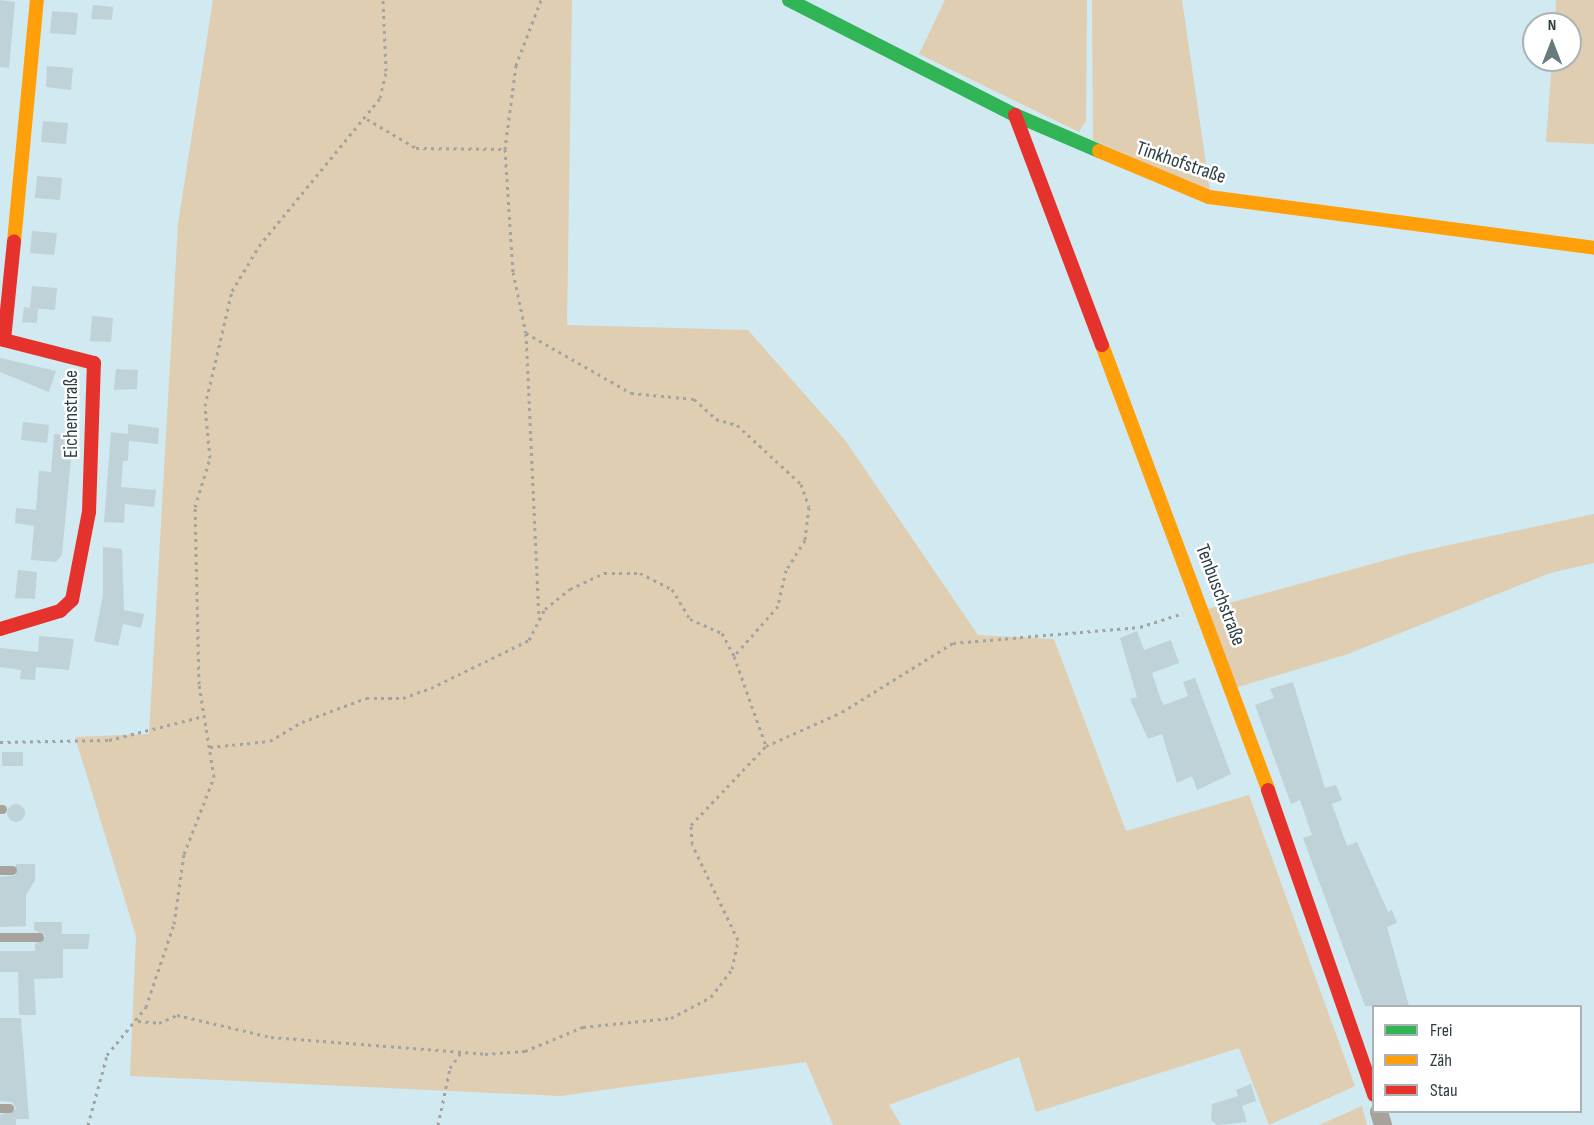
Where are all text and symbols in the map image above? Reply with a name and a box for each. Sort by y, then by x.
north arrow [1522,12,1582,72]
text: N [1548,16,1556,35]
street label: Tinkhofstraße [1133,136,1229,190]
street label: Eichenstraße [59,370,83,458]
street label: Tenbuschstraße [1190,541,1250,649]
legend [1372,1005,1582,1113]
text: Frei [1430,1020,1452,1041]
text: Zäh [1430,1050,1452,1071]
text: Stau [1430,1080,1458,1101]

